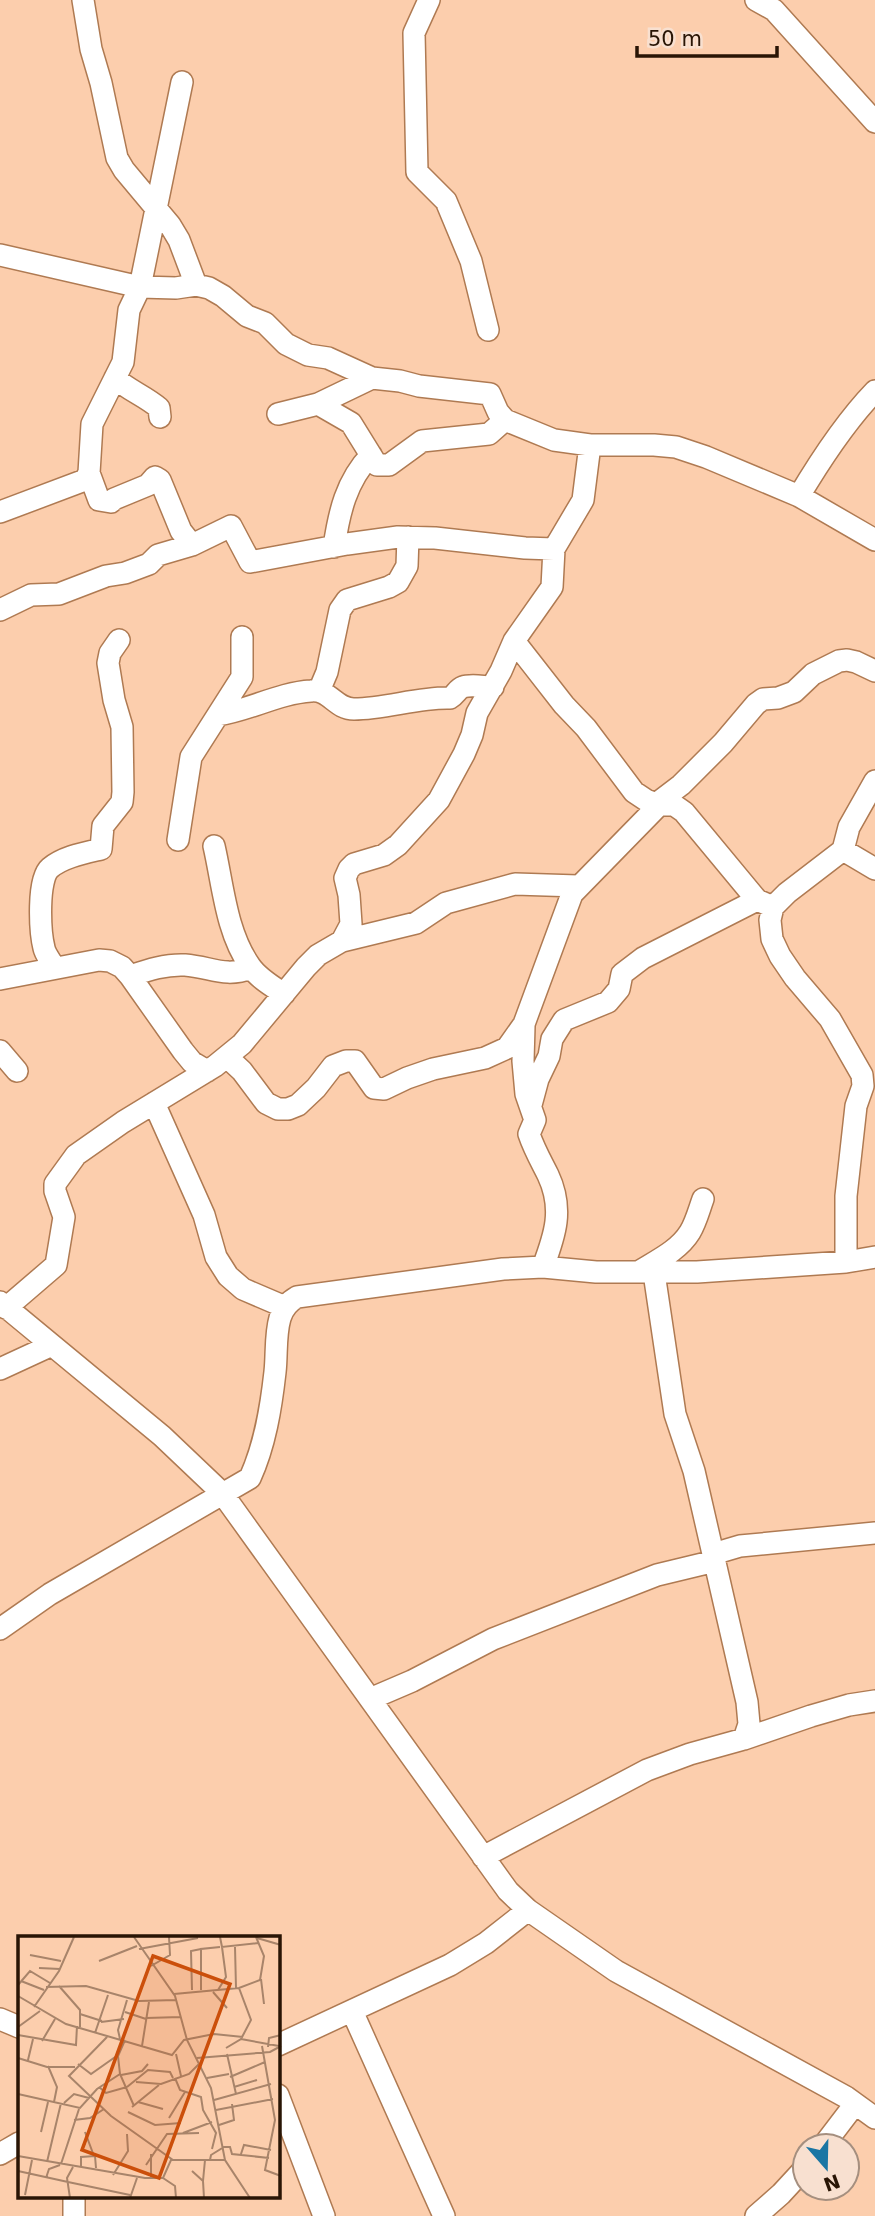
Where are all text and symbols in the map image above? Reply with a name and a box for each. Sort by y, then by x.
scale bar [637,14,777,58]
text: 50 m [648,27,702,51]
inset map [18,1936,280,2198]
north arrow [791,2132,861,2202]
text: N [821,2170,843,2196]

